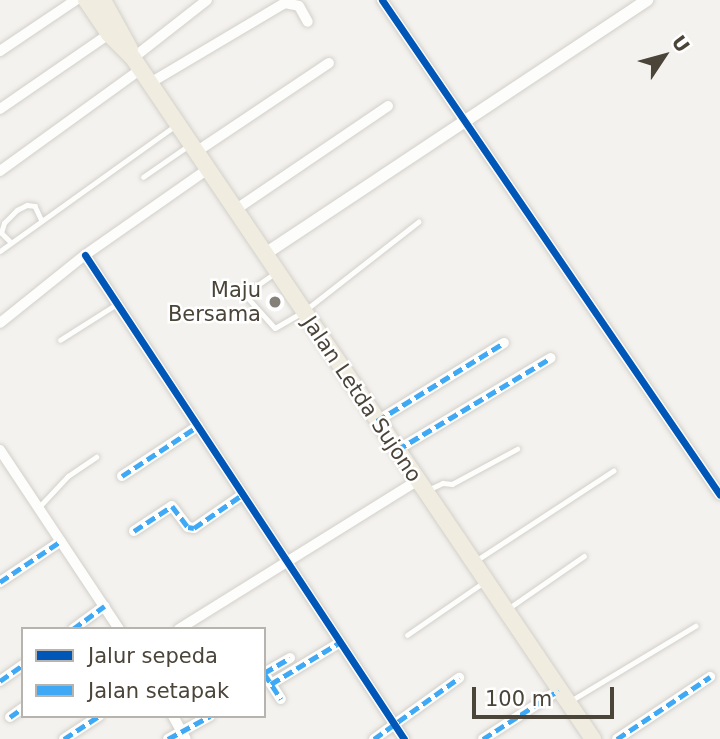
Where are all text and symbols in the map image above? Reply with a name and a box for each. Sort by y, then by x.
north arrow [629,21,699,91]
text: U [668,31,694,56]
place label: Maju Bersama [168,277,261,327]
marker: Maju Bersama [267,294,283,310]
street label: Jalan Letda Sujono [297,311,427,487]
legend [21,627,266,718]
text: Jalur sepeda [88,644,218,668]
scale bar [475,672,617,716]
text: Jalan setapak [88,679,229,703]
text: 100 m [485,687,552,711]

